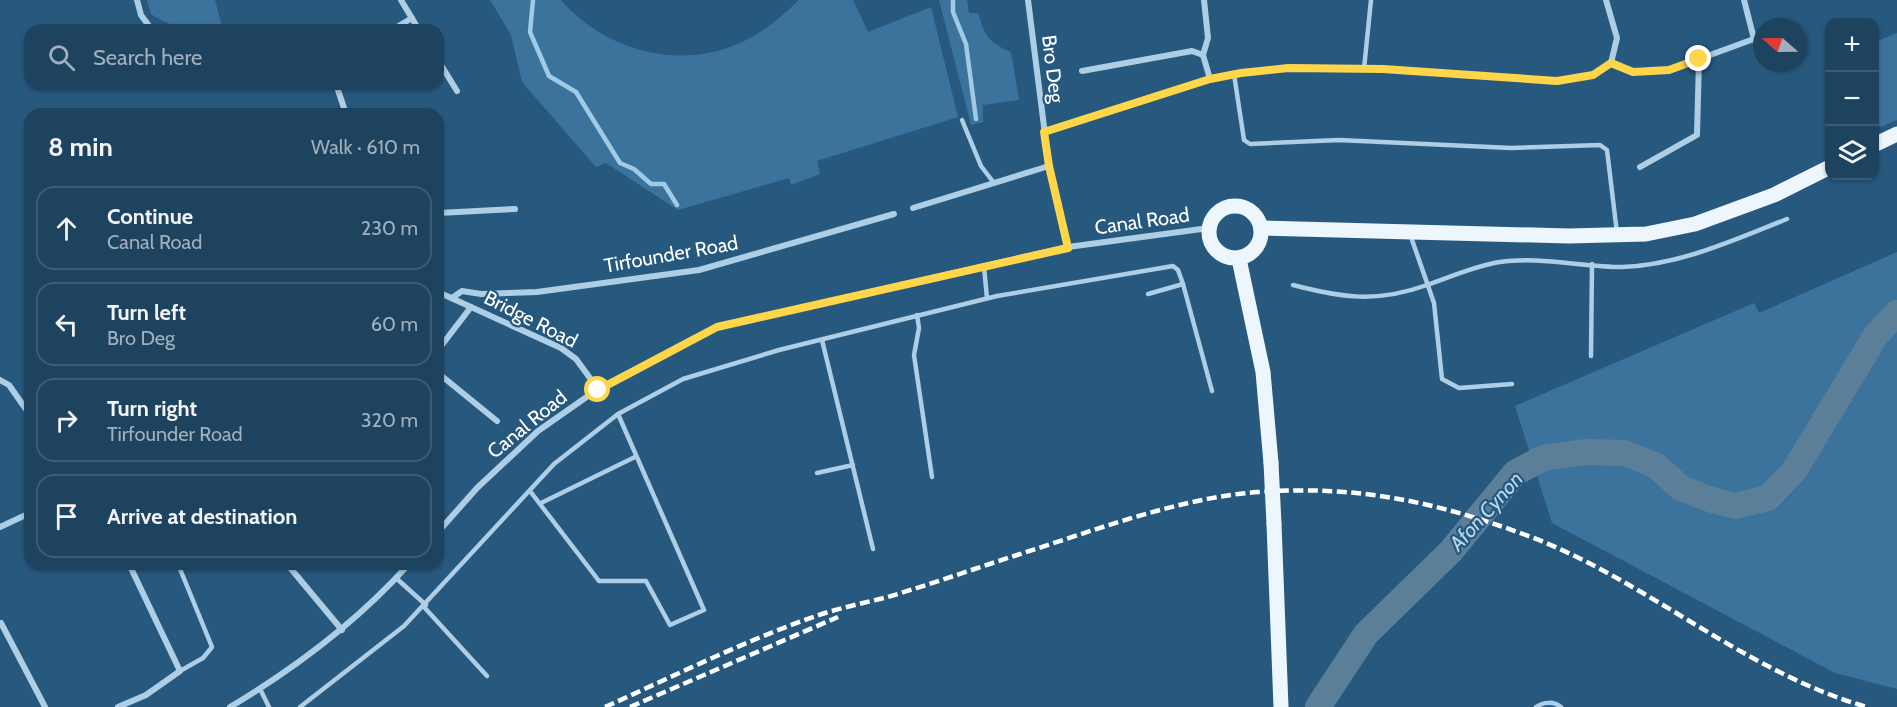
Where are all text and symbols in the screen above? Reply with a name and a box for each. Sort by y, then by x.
north arrow [1753,18,1807,72]
map controls [1825,18,1879,180]
button: + [1825,18,1879,72]
search box [24,24,444,90]
street label: Bro Deg [1037,34,1069,105]
icon: search [45,41,78,74]
text: Search here [93,44,202,71]
route end [1685,45,1711,71]
button: − [1825,72,1879,126]
button: layers [1825,126,1879,180]
text: 8 min [48,131,113,163]
text: Walk · 610 m [311,135,420,159]
street label: Canal Road [1093,202,1191,240]
text: Continue [107,203,193,230]
icon: ahead [50,212,83,245]
text: 230 m [361,216,418,240]
text: Canal Road [107,230,202,254]
street label: Tirfounder Road [602,230,740,278]
street label: Bridge Road [480,285,582,353]
text: Turn left [107,299,186,326]
icon: left [50,308,83,341]
text: 60 m [371,312,418,336]
text: Bro Deg [107,326,175,350]
route start [584,376,610,402]
street label: Canal Road [482,385,572,463]
text: Turn right [107,395,197,422]
icon: right [50,404,83,437]
text: 320 m [361,408,418,432]
text: Tirfounder Road [107,422,243,446]
water label: Afon Cynon [1443,466,1528,556]
icon: arrive [50,500,83,533]
text: Arrive at destination [107,503,297,530]

